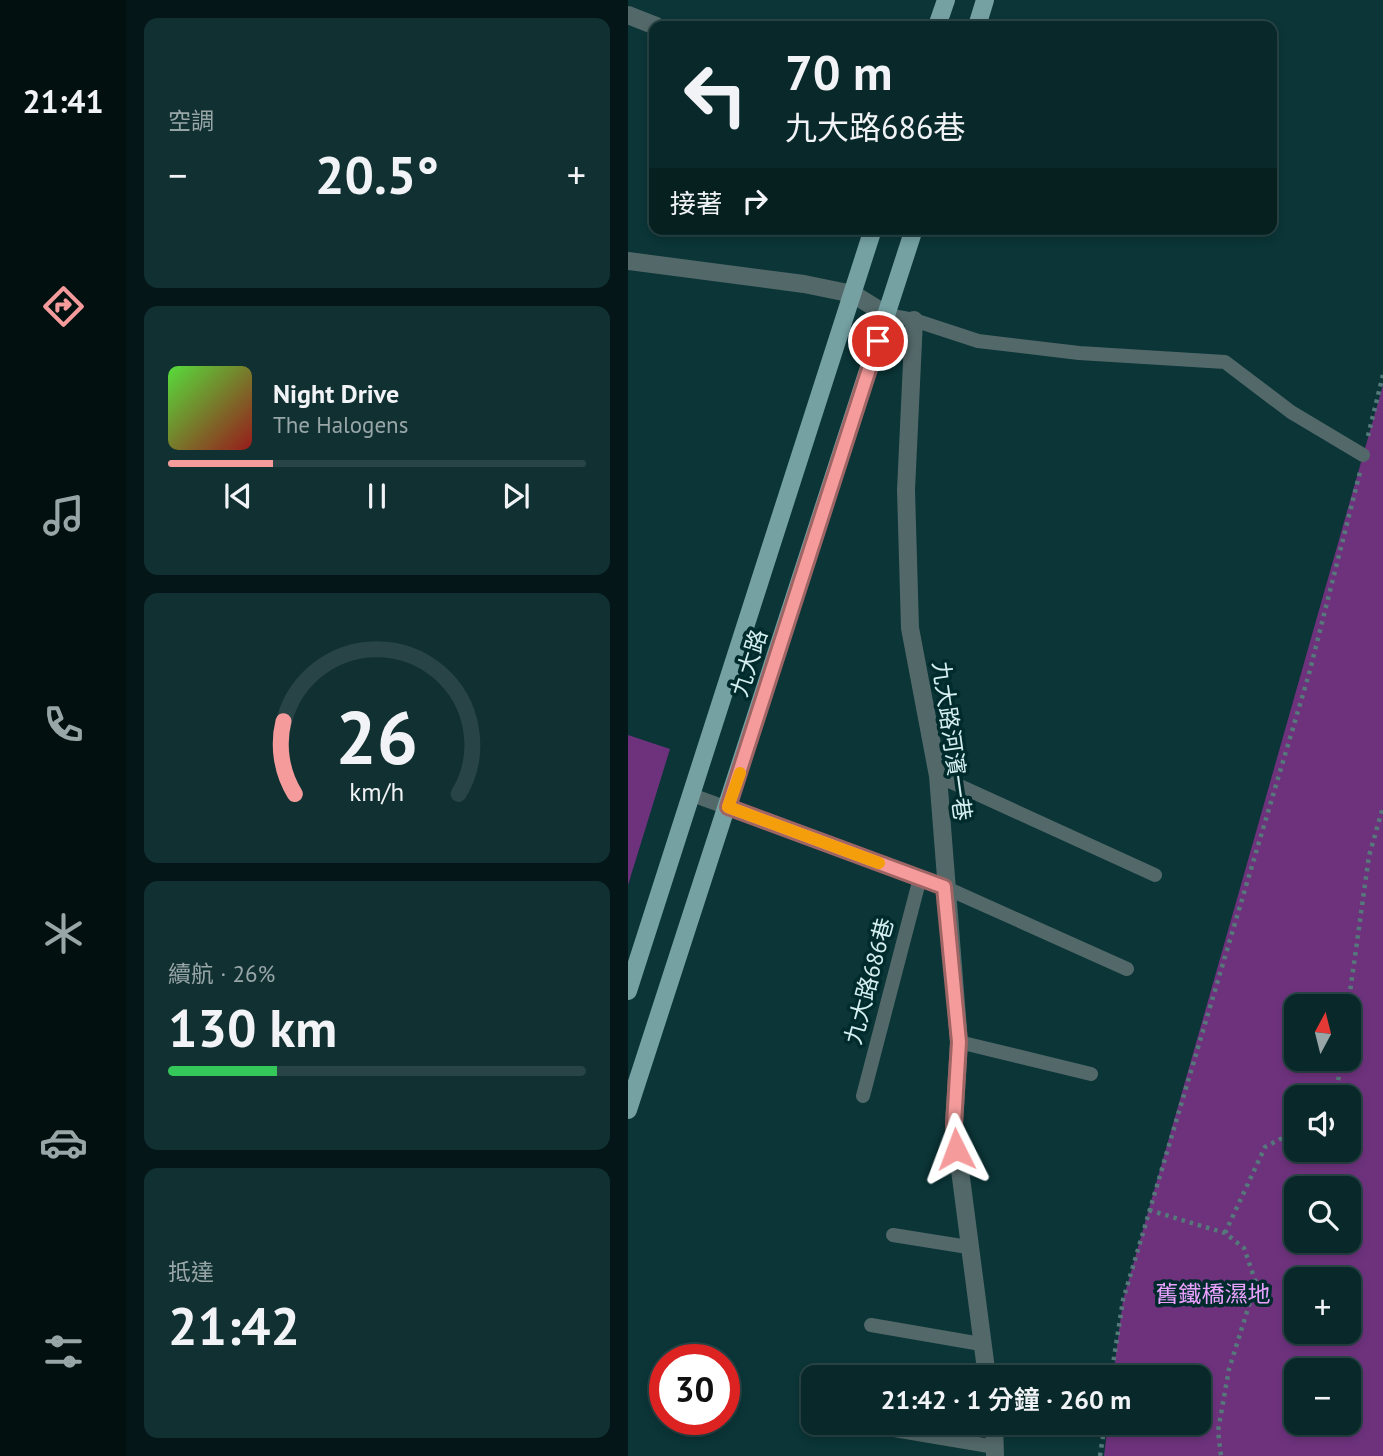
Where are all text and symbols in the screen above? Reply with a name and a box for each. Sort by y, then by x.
text: 70 m [785,40,892,104]
icon: left [670,49,761,140]
text: 21:41 [22,80,104,122]
text: 空調 [168,106,214,135]
text: 九大路686巷 [785,106,965,148]
text: 20.5° [315,141,439,208]
text: − [168,150,187,199]
text: + [567,150,586,199]
icon: right [736,182,774,220]
text: 接著 [670,187,722,220]
icon: directions [39,282,88,331]
pin [848,311,908,371]
icon: arrive [859,322,897,360]
text: Night Drive [273,377,399,410]
text: The Halogens [273,410,408,439]
icon: previous [219,477,257,515]
icon: pause [358,477,396,515]
icon: next [497,477,535,515]
icon: music [39,491,88,540]
street label: 九大路 [724,626,773,700]
street label: 九大路河濱一巷 [927,659,978,823]
text: 26 [336,690,418,784]
icon: phone [39,700,88,749]
text: km/h [350,776,404,808]
icon: climate [39,909,88,958]
street label: 九大路686巷 [838,915,899,1047]
text: 續航 · 26% [168,959,275,988]
text: 130 km [168,994,337,1061]
north arrow [1284,994,1361,1071]
map controls [1284,994,1361,1435]
button: sound [1284,1085,1361,1162]
position arrow [919,1112,993,1186]
icon: car [39,1118,88,1167]
button: search [1284,1176,1361,1253]
text: 抵達 [168,1257,214,1286]
button: + [1284,1267,1361,1344]
park label: 舊鐵橋濕地 [1156,1279,1271,1308]
text: 21:42 [168,1292,300,1359]
icon: filters [39,1327,88,1376]
speed limit sign: 30 [649,1344,740,1435]
button: − [1284,1358,1361,1435]
text: 21:42 · 1 分鐘 · 260 m [881,1383,1131,1416]

